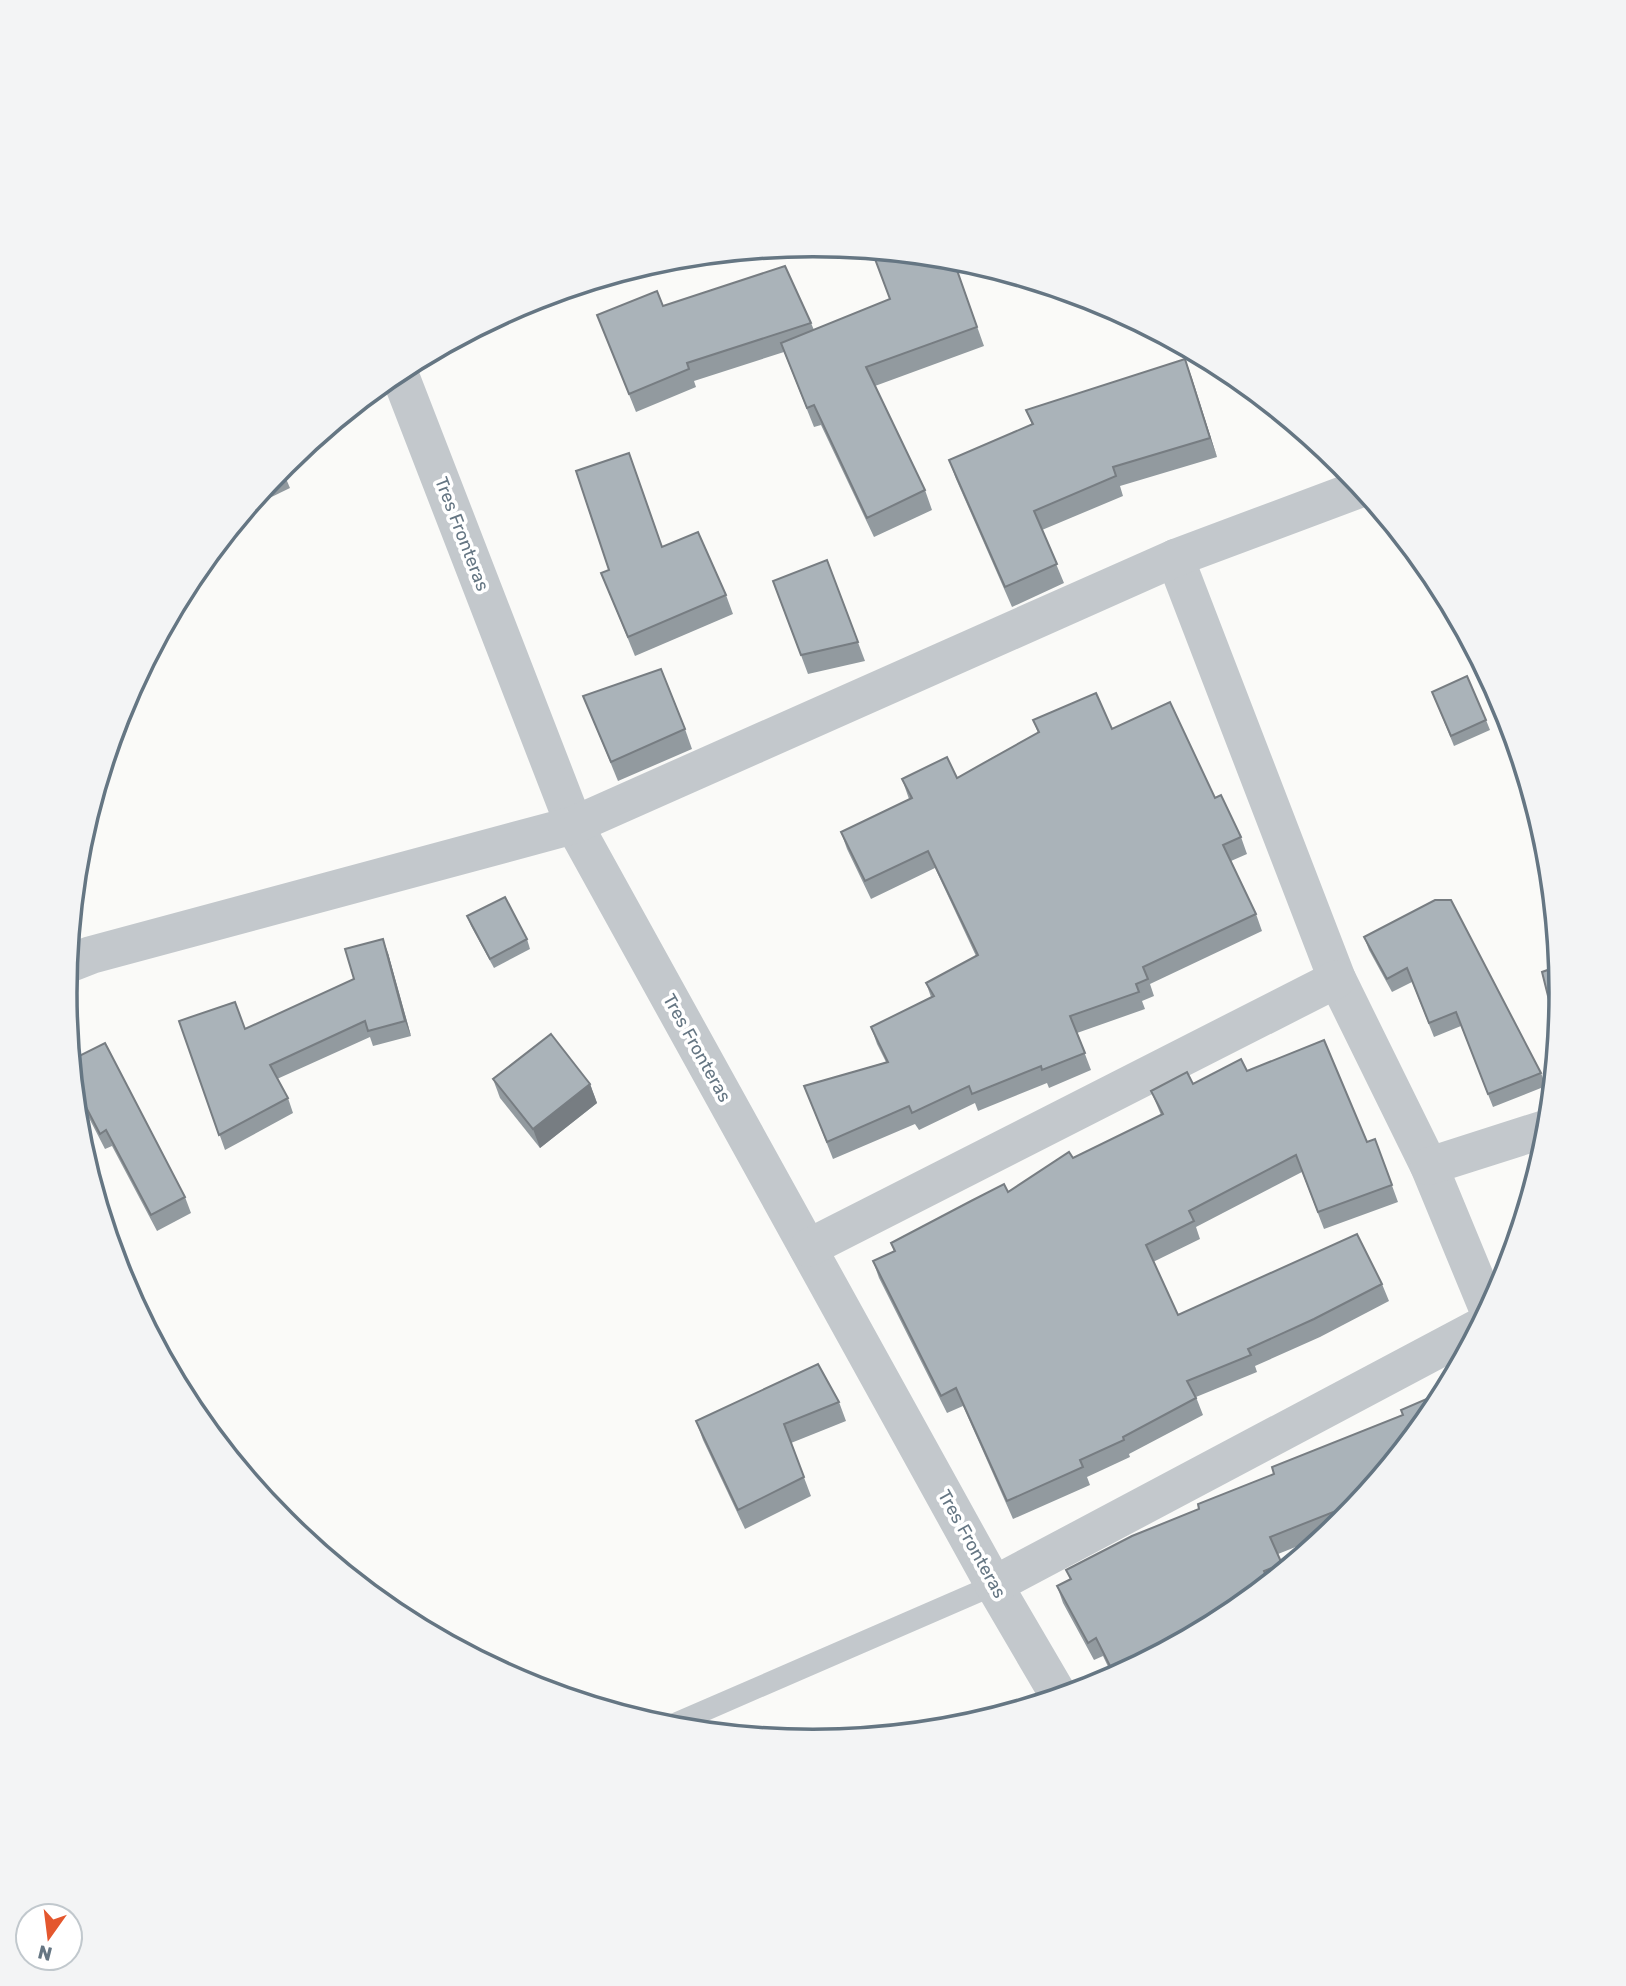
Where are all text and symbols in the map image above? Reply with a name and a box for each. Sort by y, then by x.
street label: Tres Fronteras [430,474,494,594]
street label: Tres Fronteras [658,990,736,1106]
street label: Tres Fronteras [933,1486,1011,1602]
north arrow [14,1902,84,1972]
text: N [36,1940,54,1966]

